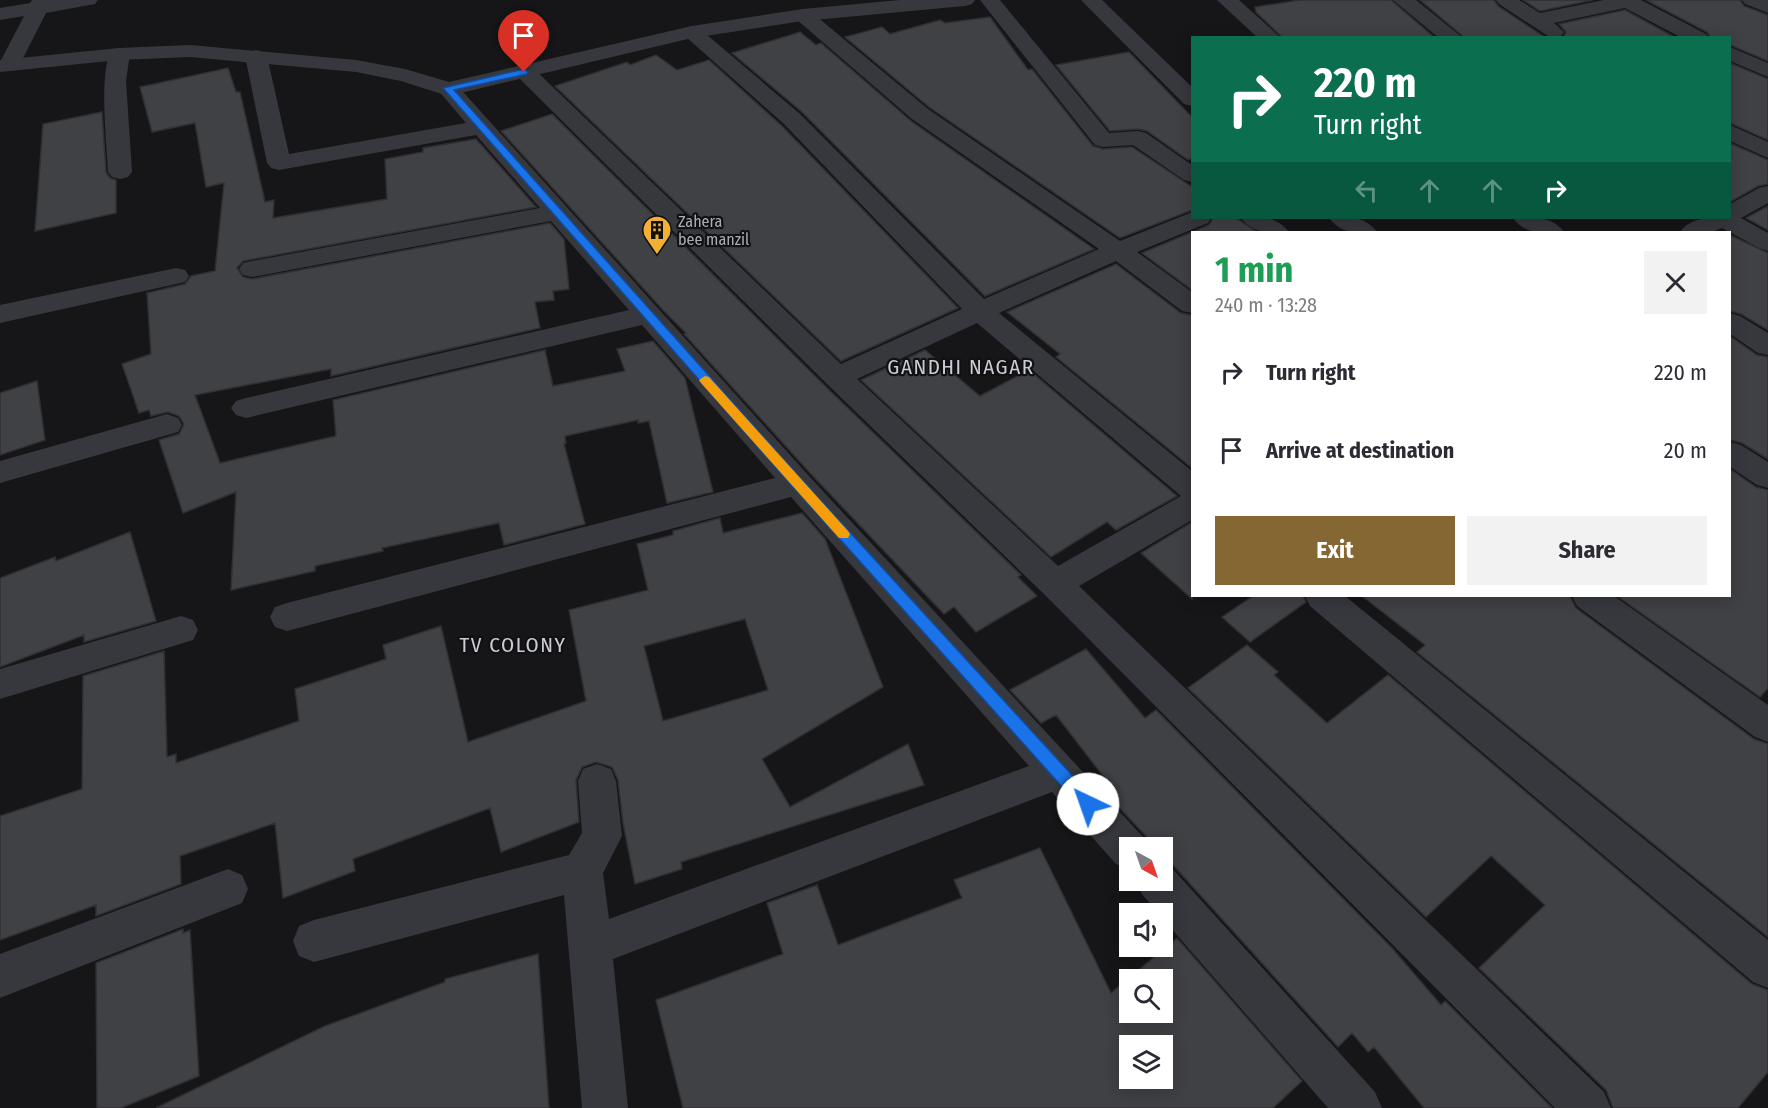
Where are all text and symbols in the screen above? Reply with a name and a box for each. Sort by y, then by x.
pin [498,10,549,72]
icon: arrive [507,19,540,52]
text: 220 m [1314,58,1417,108]
icon: right [1215,60,1293,138]
text: Turn right [1314,109,1422,141]
icon: left [1350,174,1383,207]
icon: ahead [1413,174,1446,207]
icon: ahead [1476,174,1509,207]
icon: right [1539,174,1572,207]
place label: Zahera bee manzil [678,212,749,249]
building icon: Zahera bee manzil [641,214,673,256]
text: 1 min [1215,248,1293,292]
button: close [1644,251,1707,314]
text: 240 m · 13:28 [1215,293,1317,317]
district label: GANDHI NAGAR [887,354,1035,380]
icon: right [1215,356,1248,389]
text: Turn right [1266,359,1355,386]
text: 220 m [1654,359,1707,386]
icon: arrive [1215,434,1248,467]
text: Arrive at destination [1266,437,1454,464]
text: 20 m [1664,437,1707,464]
button: Exit [1215,516,1455,585]
button: Share [1467,516,1707,585]
district label: TV COLONY [459,632,567,658]
position arrow [1056,772,1120,836]
north arrow [1119,837,1173,891]
map controls [1119,837,1173,1089]
button: sound [1119,903,1173,957]
button: search [1119,969,1173,1023]
button: layers [1119,1035,1173,1089]

